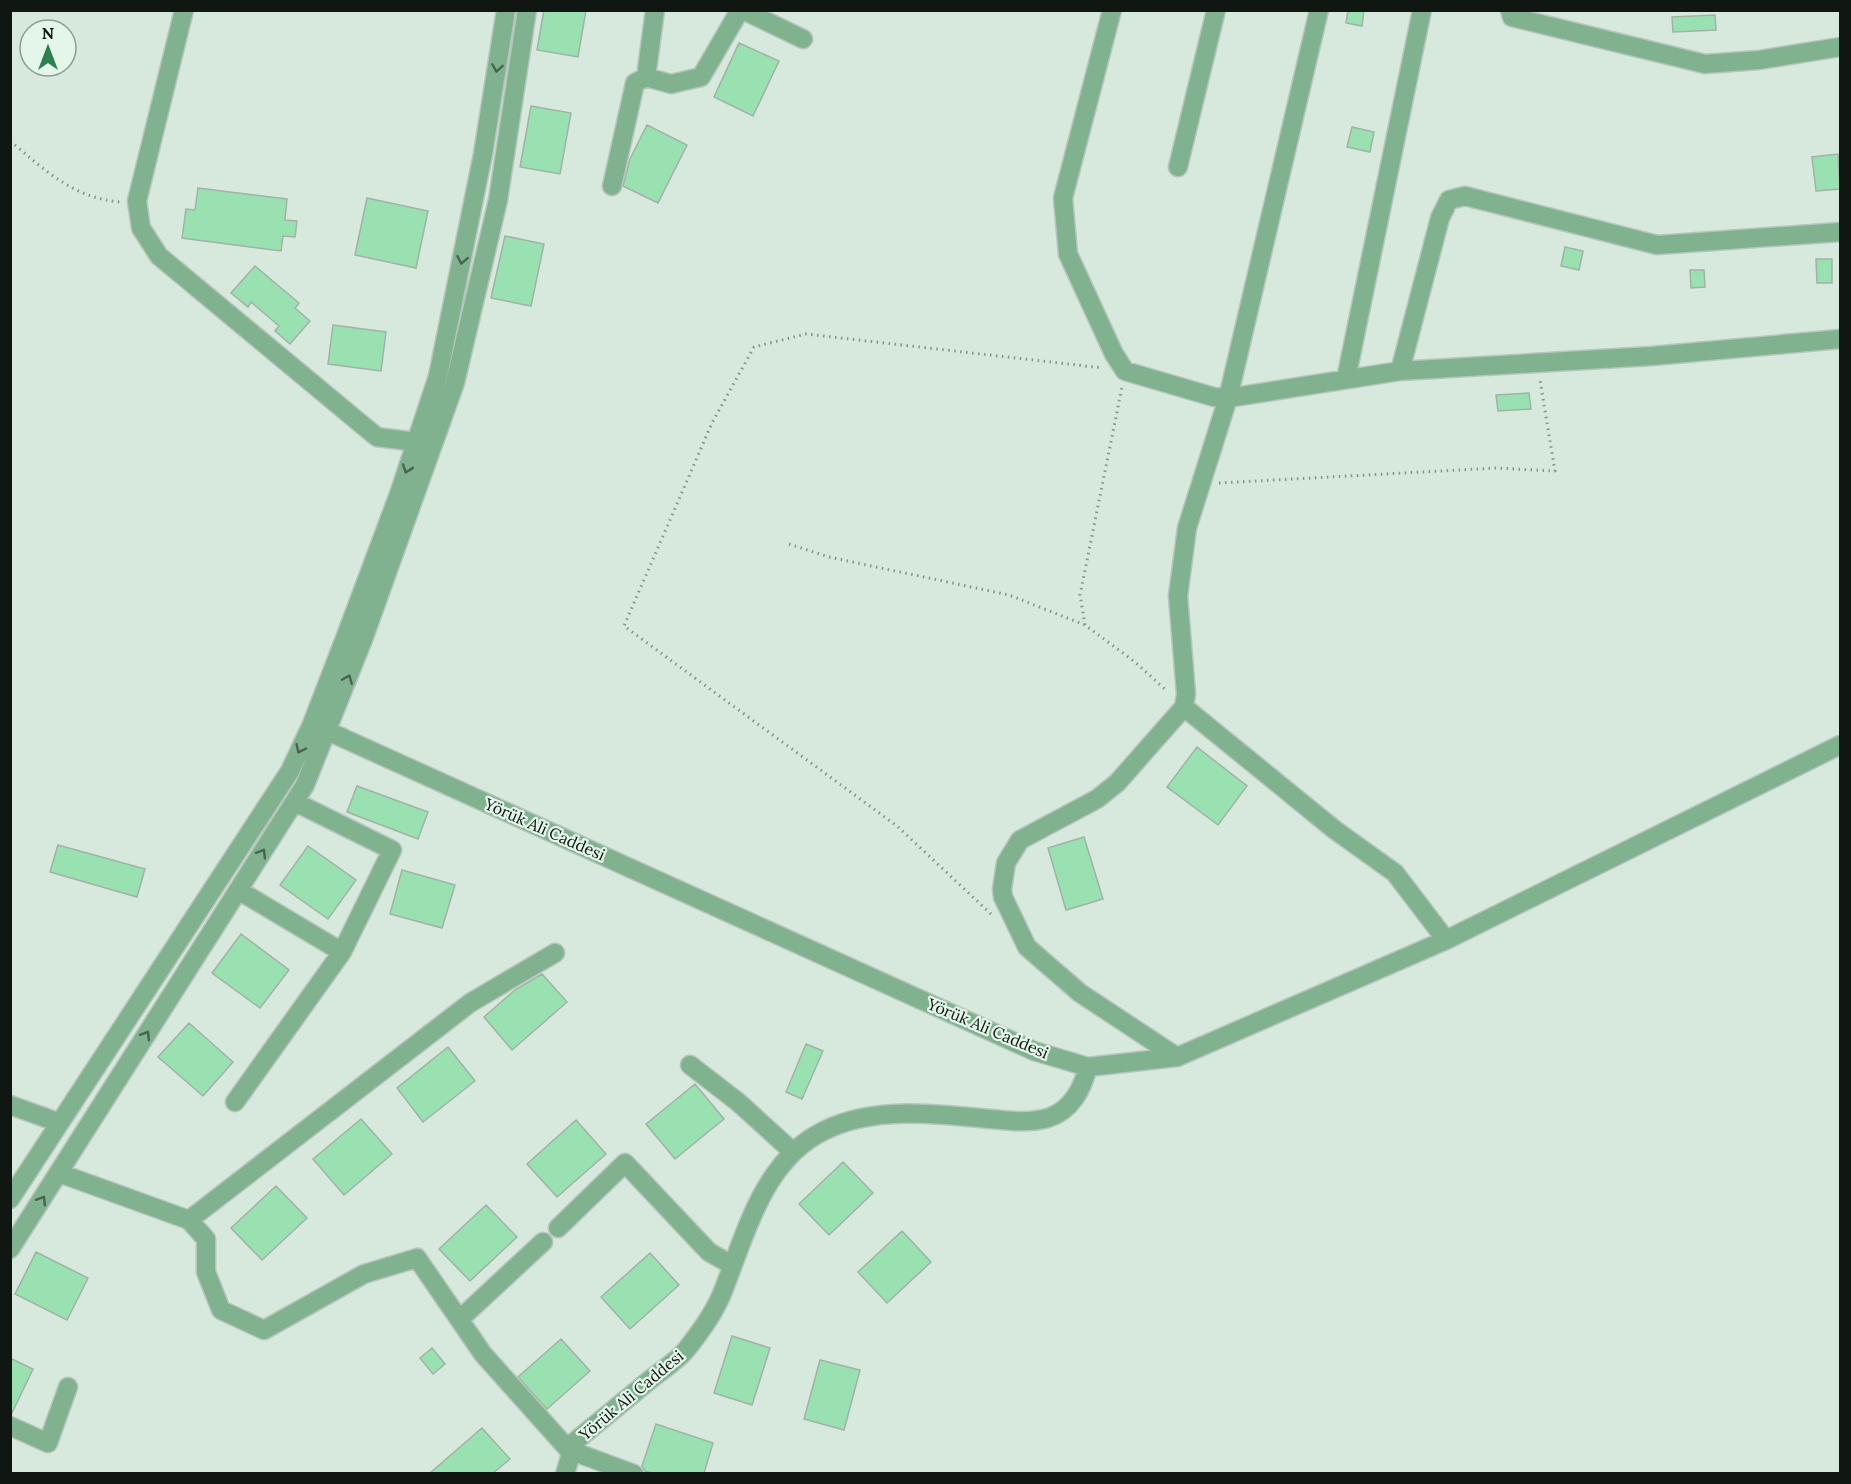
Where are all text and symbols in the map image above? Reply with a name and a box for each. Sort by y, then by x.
north arrow [18,18,78,78]
text: N [42,23,54,43]
one-way arrow [491,64,503,73]
one-way arrow [456,255,469,265]
one-way arrow [402,463,415,474]
one-way arrow [341,674,353,685]
one-way arrow [295,742,307,753]
street label: Yörük Ali Caddesi [481,793,608,865]
one-way arrow [255,849,266,860]
street label: Yörük Ali Caddesi [923,993,1052,1063]
one-way arrow [139,1031,151,1041]
one-way arrow [34,1196,46,1206]
street label: Yörük Ali Caddesi [574,1346,687,1445]

